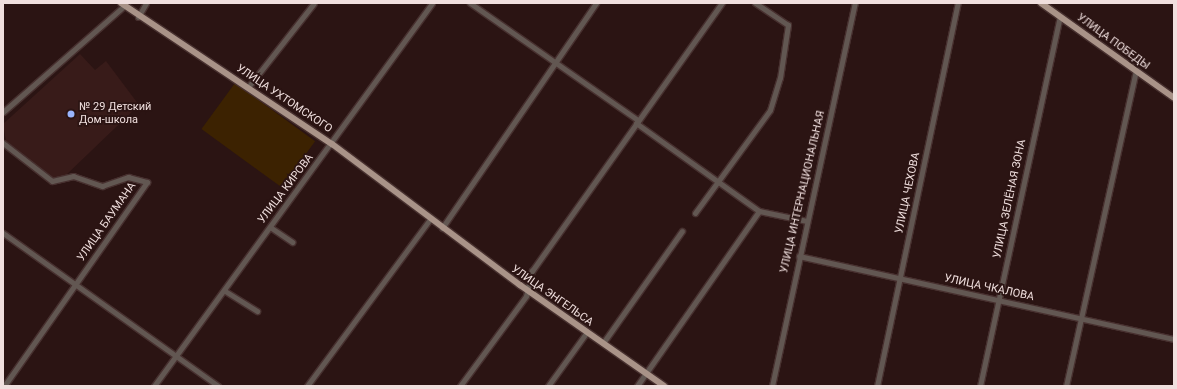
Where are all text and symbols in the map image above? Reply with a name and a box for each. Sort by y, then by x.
street label: УЛИЦА ПОБЕДЫ [1074,11,1152,73]
street label: УЛИЦА УХТОМСКОГО [234,62,334,136]
place label: № 29 Детский Дом-школа [79,101,151,127]
marker: № 29 Детский Дом-школа [66,109,76,119]
street label: УЛИЦА ИНТЕРНАЦИОНАЛЬНАЯ [778,110,828,274]
street label: УЛИЦА ЗЕЛЁНАЯ ЗОНА [991,138,1029,260]
street label: УЛИЦА ЧЕХОВА [893,151,923,235]
street label: УЛИЦА КИРОВА [256,152,316,226]
street label: УЛИЦА БАУМАНА [75,180,139,264]
street label: УЛИЦА ЭНГЕЛЬСА [508,263,596,329]
street label: УЛИЦА ЧКАЛОВА [943,272,1035,304]

